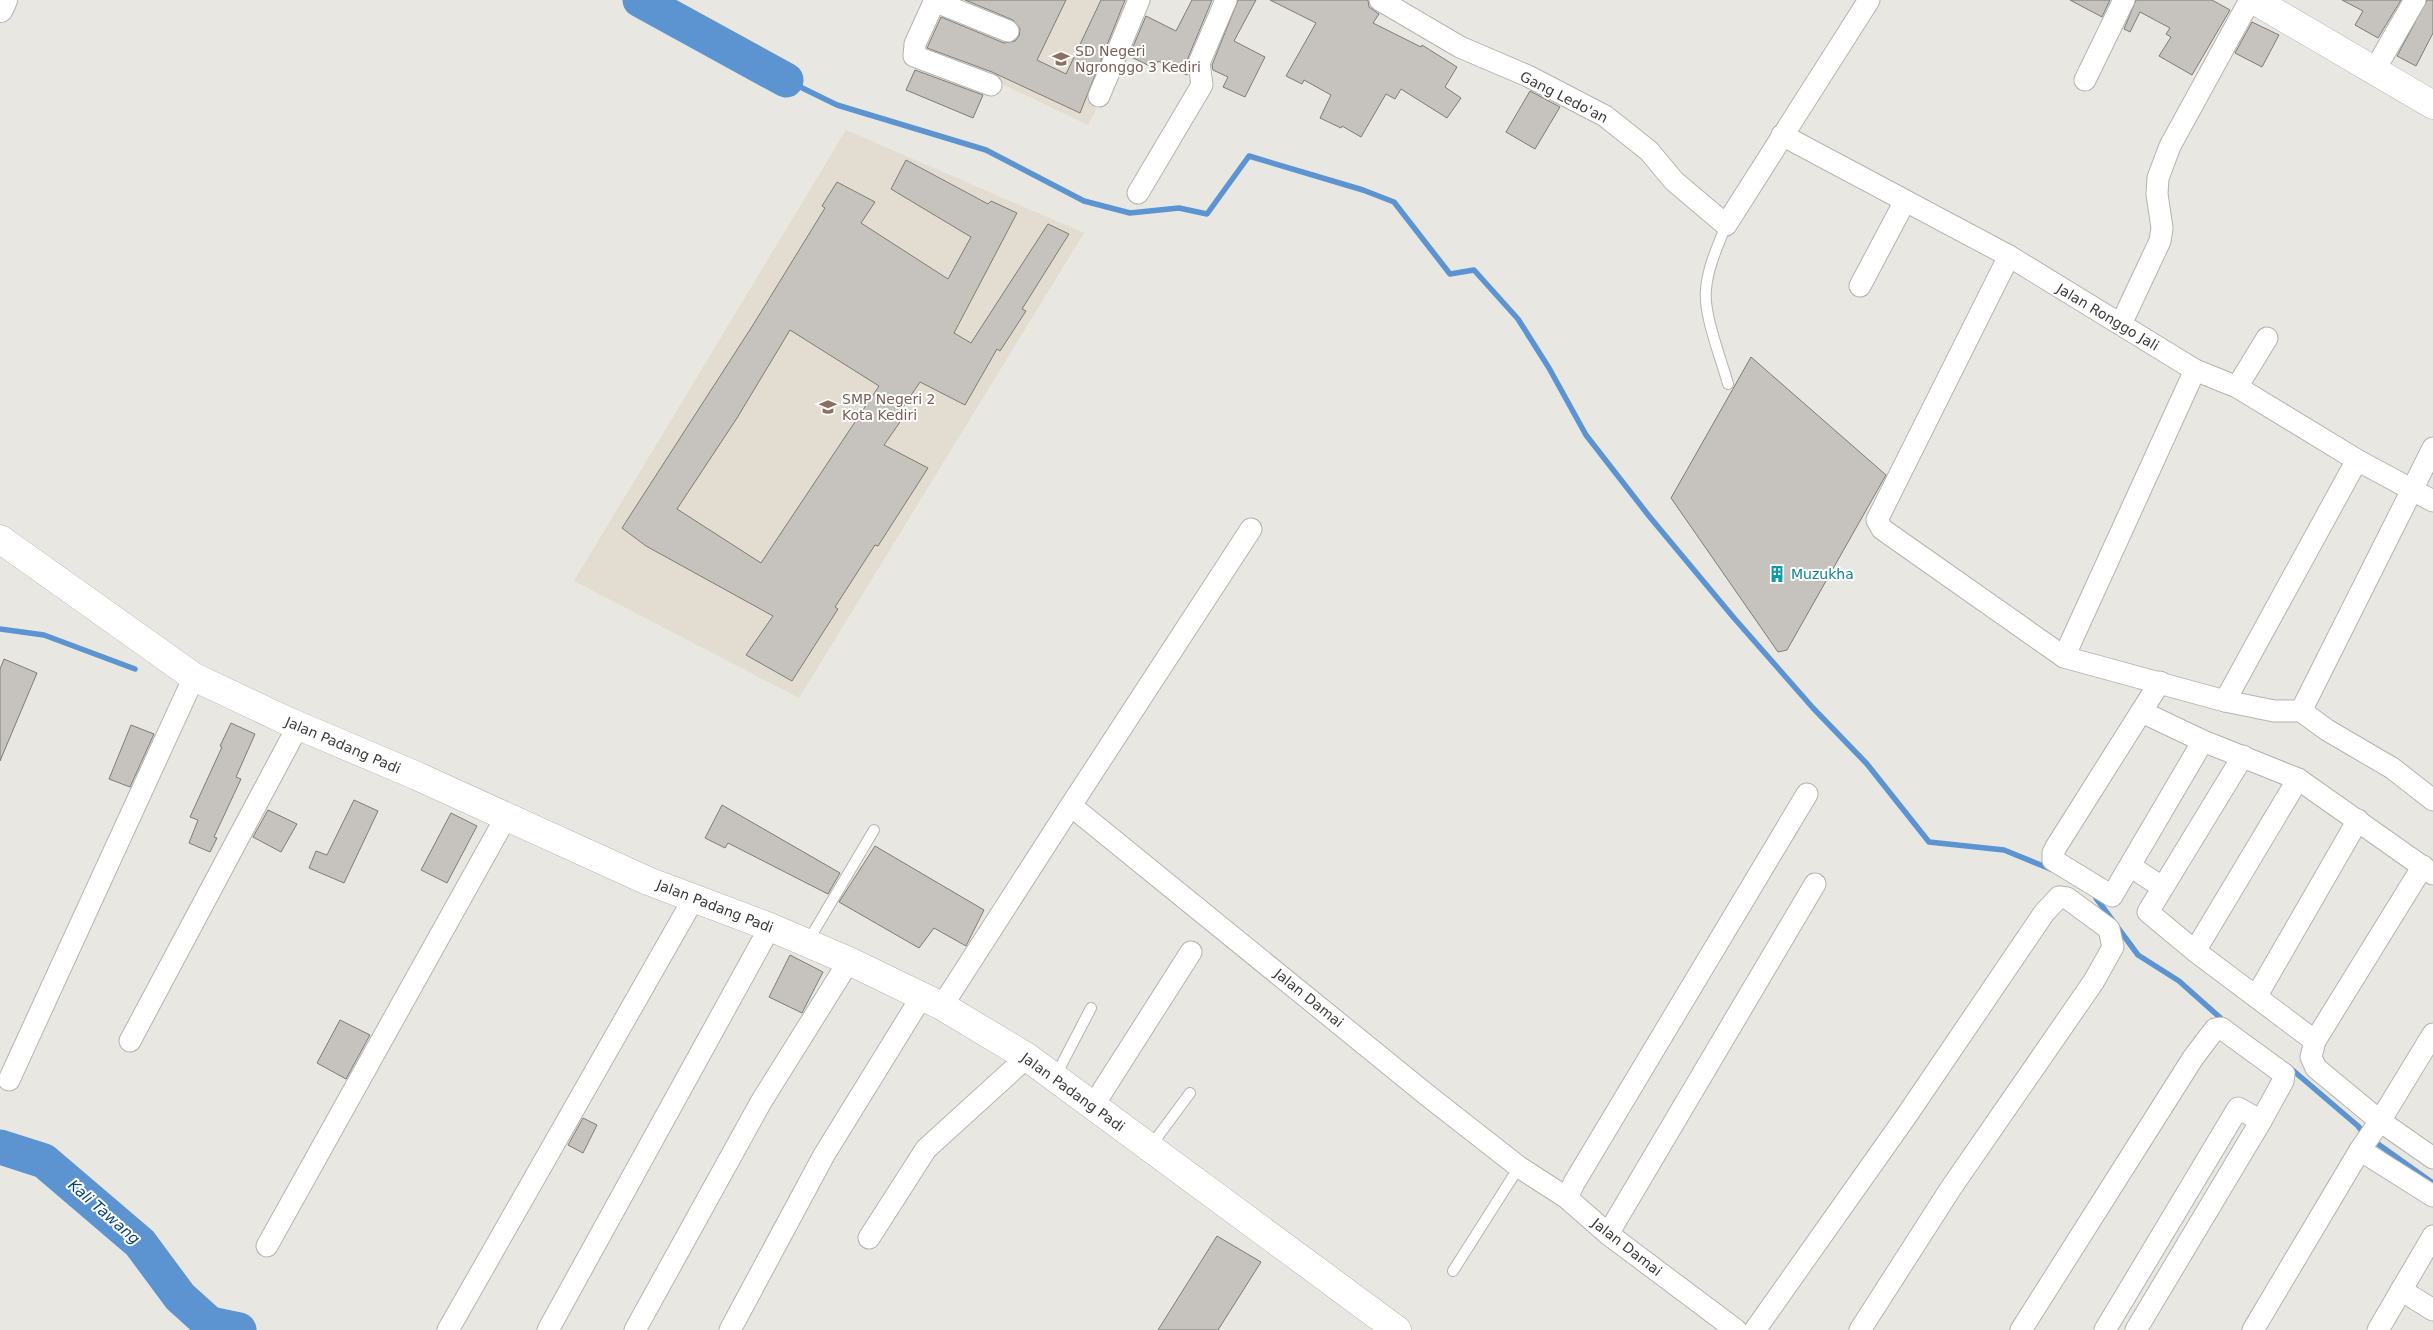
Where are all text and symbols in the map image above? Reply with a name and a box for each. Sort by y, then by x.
place label: SD Negeri Ngronggo 3 Kediri [1075,43,1201,75]
school or university icon: SD Negeri Ngronggo 3 Kediri [1051,49,1071,69]
street label: Gang Ledo'an [1517,68,1611,126]
street label: Jalan Ronggo Jali [2053,280,2162,354]
place label: SMP Negeri 2 Kota Kediri [842,391,935,423]
school or university icon: SMP Negeri 2 Kota Kediri [818,397,838,417]
building icon: Muzukha [1767,564,1787,584]
place label: Muzukha [1791,566,1854,582]
street label: Jalan Padang Padi [282,713,403,777]
street label: Jalan Padang Padi [653,876,776,936]
street label: Jalan Damai [1271,965,1347,1031]
street label: Jalan Padang Padi [1017,1049,1128,1135]
water label: Kali Tawang [65,1176,143,1248]
street label: Jalan Damai [1588,1214,1665,1279]

